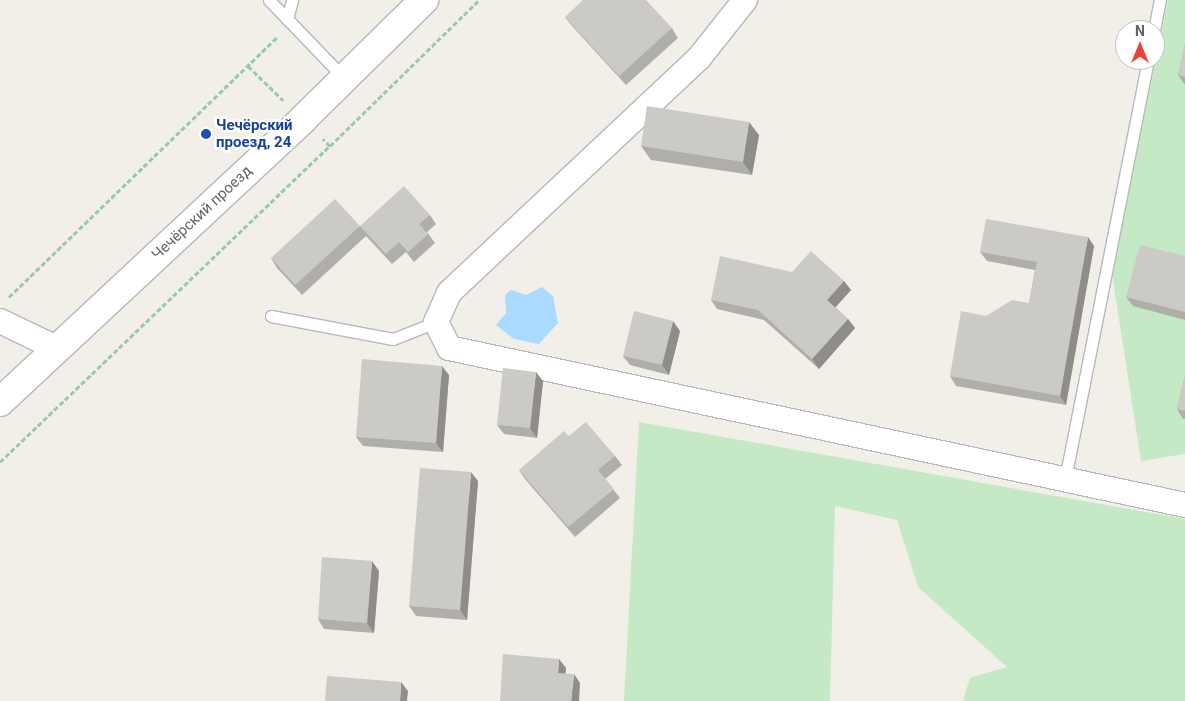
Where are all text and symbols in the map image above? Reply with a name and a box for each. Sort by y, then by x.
north arrow [1115,20,1165,70]
text: N [1135,23,1145,39]
place label: Чечёрский проезд, 24 [216,116,293,151]
marker: Чечёрский проезд, 24 [200,128,212,140]
street label: Чечёрский проезд [148,162,256,264]

